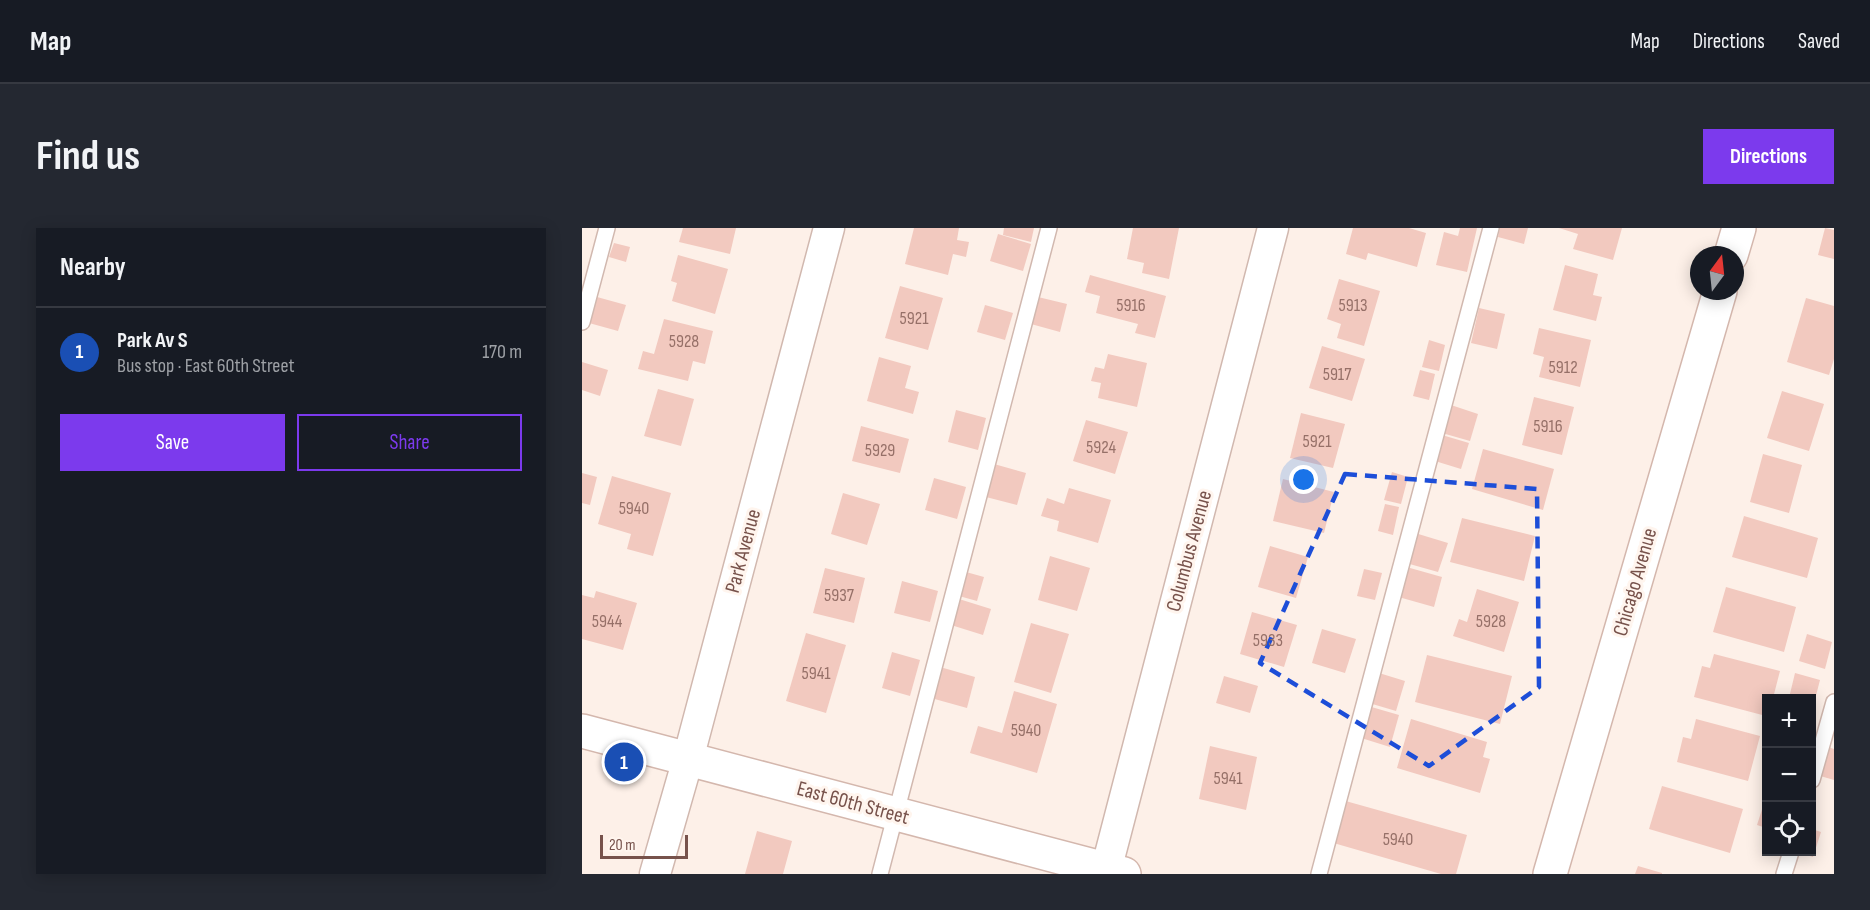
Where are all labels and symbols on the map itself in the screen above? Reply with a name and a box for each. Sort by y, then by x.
north arrow [1690,246,1744,300]
house number: 5916 [1116,295,1146,316]
house number: 5913 [1338,295,1368,316]
house number: 5921 [900,308,929,329]
house number: 5928 [669,331,699,352]
house number: 5912 [1548,357,1578,378]
house number: 5917 [1323,364,1352,385]
house number: 5916 [1533,416,1563,437]
house number: 5921 [1303,431,1332,452]
house number: 5924 [1086,437,1116,458]
house number: 5929 [865,440,895,461]
your location [1289,465,1318,494]
street label: Columbus Avenue [1161,488,1217,614]
house number: 5940 [619,498,649,519]
street label: Park Avenue [720,507,766,595]
street label: Chicago Avenue [1608,525,1662,639]
house number: 5937 [824,585,855,606]
house number: 5944 [592,611,623,632]
house number: 5928 [1476,611,1506,632]
house number: 5933 [1253,630,1283,651]
house number: 5941 [801,663,831,684]
house number: 5940 [1011,720,1041,741]
pin: 1 [604,740,644,784]
house number: 5941 [1213,768,1243,789]
street label: East 60th Street [794,776,912,830]
house number: 5940 [1383,829,1413,850]
scale bar [600,832,688,860]

